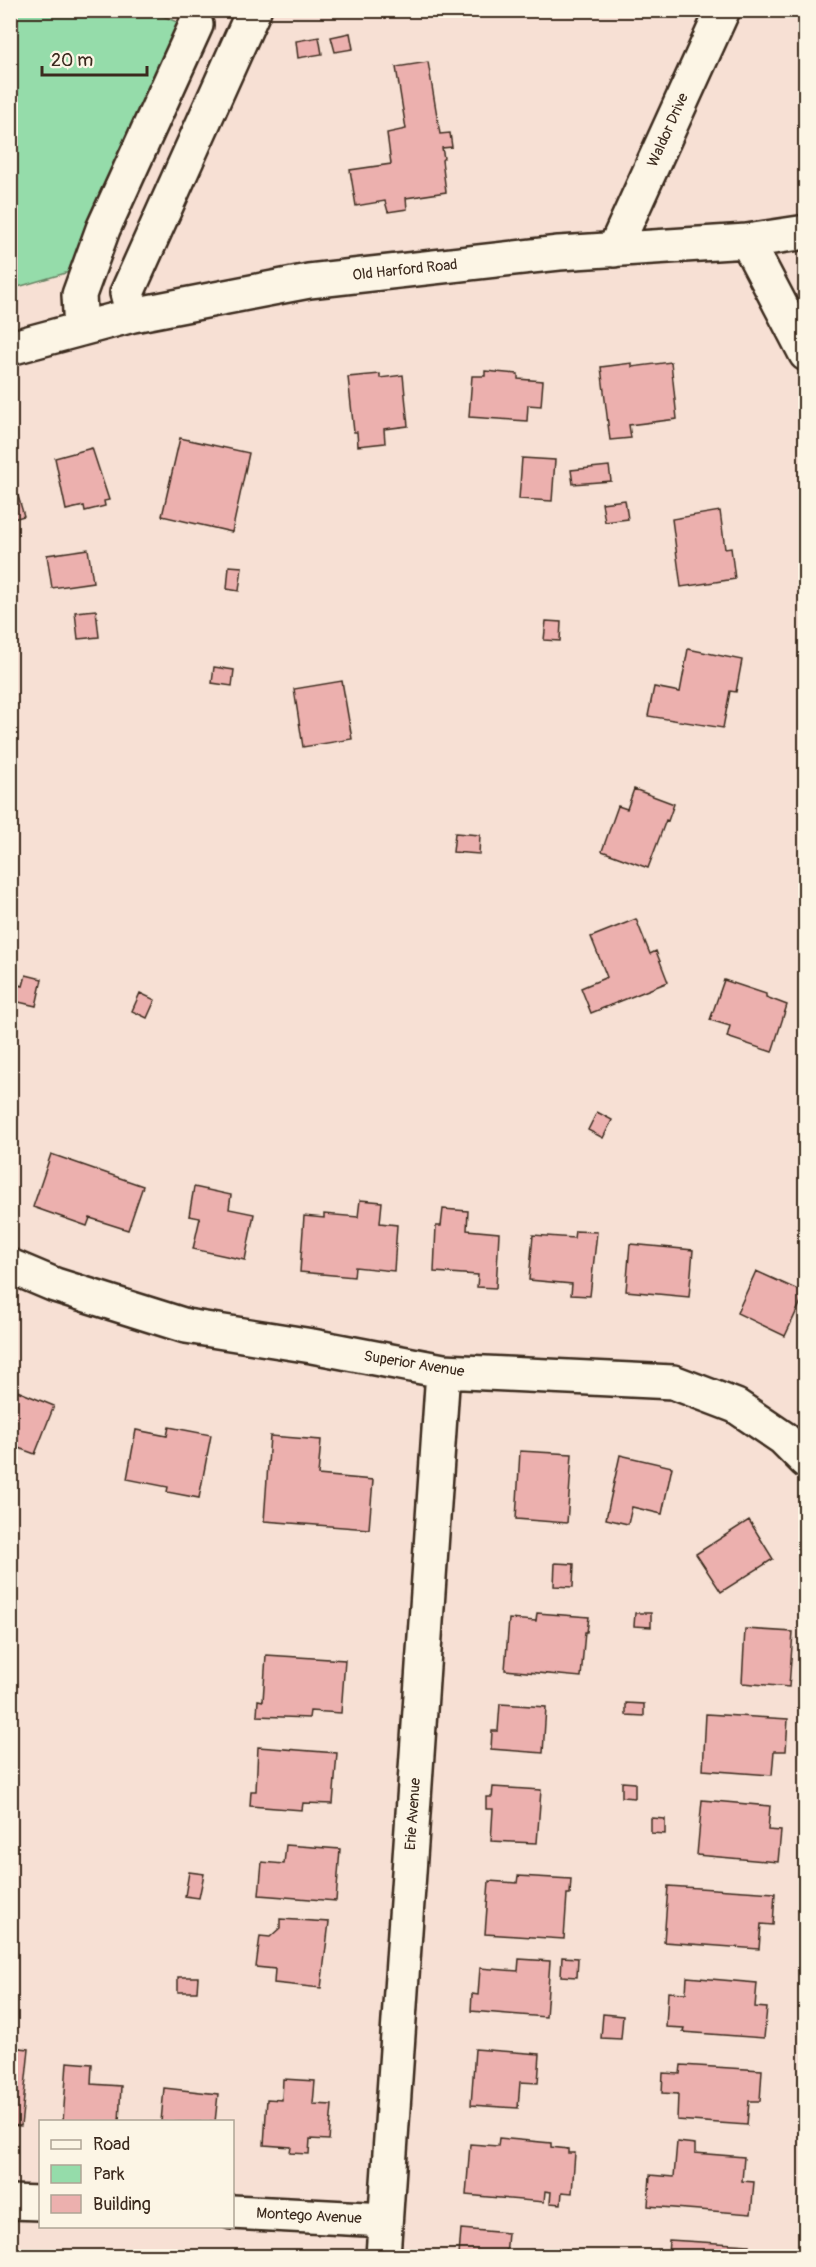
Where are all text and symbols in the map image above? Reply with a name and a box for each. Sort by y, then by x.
scale bar [42,39,147,77]
text: 20 m [51,49,93,72]
street label: Waldor Drive [643,89,693,170]
street label: Old Harford Road [352,255,458,285]
street label: Superior Avenue [362,1347,466,1381]
street label: Erie Avenue [401,1777,425,1851]
legend [39,2120,234,2228]
text: Road [93,2133,130,2156]
text: Park [93,2163,125,2186]
text: Building [93,2193,151,2216]
street label: Montego Avenue [256,2204,363,2228]

